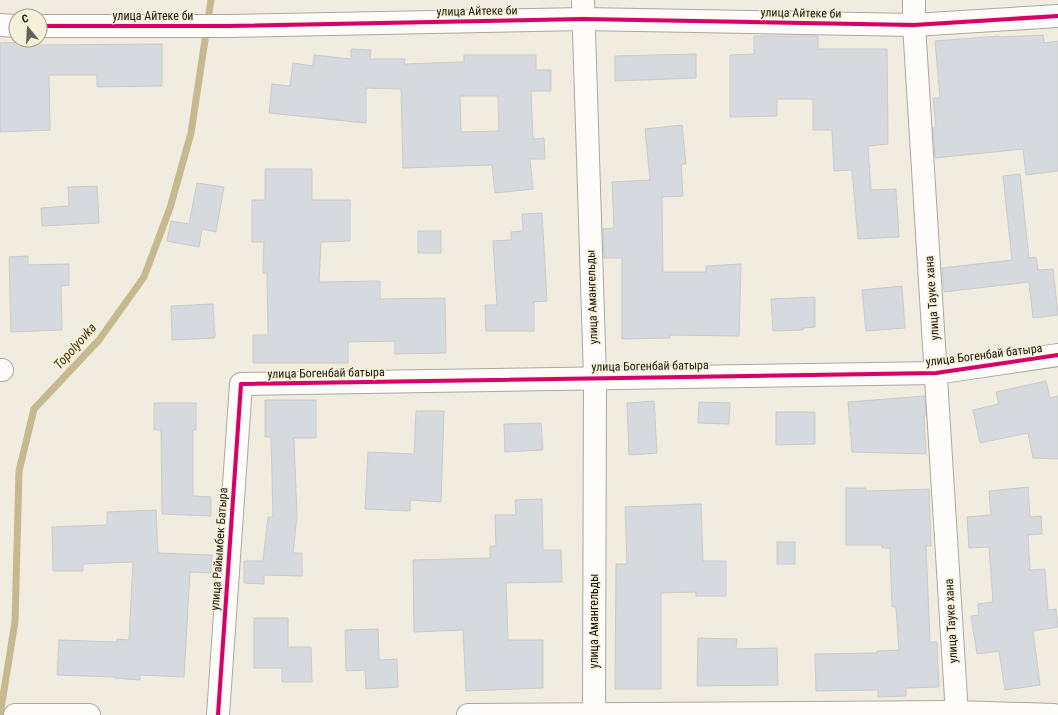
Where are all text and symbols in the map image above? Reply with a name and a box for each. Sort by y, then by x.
street label: улица Айтеке би [436,3,518,19]
street label: улица Айтеке би [760,5,842,21]
north arrow [8,8,48,48]
street label: улица Айтеке би [113,9,193,23]
text: С [20,12,30,26]
street label: улица Амангельды [583,249,601,345]
street label: улица Тауке хана [922,255,942,341]
water label: Topolyovka [51,320,99,372]
street label: улица Богенбай батыра [925,341,1043,369]
street label: улица Богенбай батыра [591,358,709,374]
street label: улица Богенбай батыра [267,365,385,381]
street label: улица Райымбек Батыра [208,487,230,611]
street label: улица Амангельды [587,574,601,668]
street label: улица Тауке хана [942,578,960,664]

